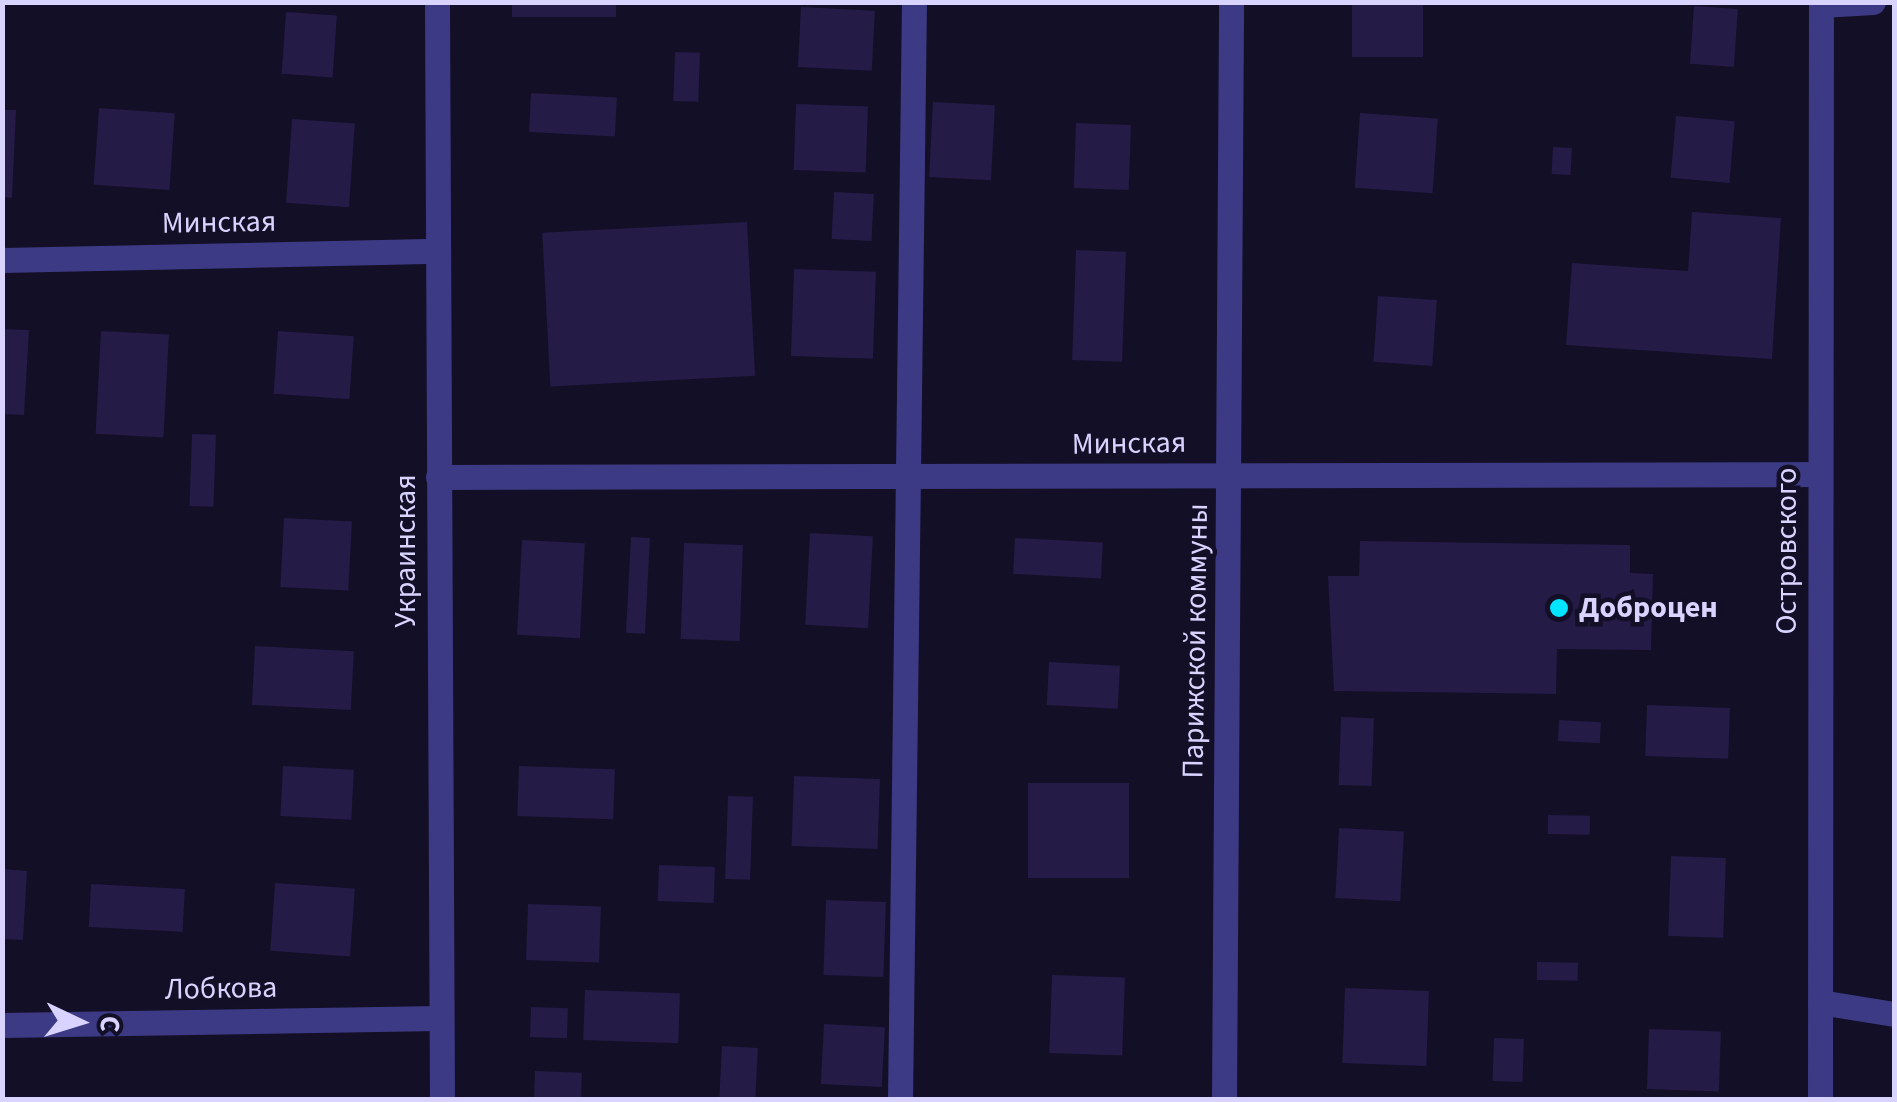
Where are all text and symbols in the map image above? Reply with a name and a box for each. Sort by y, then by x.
street label: Минская [161,204,277,242]
street label: Минская [1071,425,1187,463]
street label: Островского [1769,468,1805,634]
street label: Украинская [388,474,424,628]
street label: Парижской коммуны [1176,503,1216,779]
place label: Доброцен [1579,590,1718,626]
marker: Доброцен [1548,597,1570,619]
street label: Лобкова [164,970,278,1008]
north arrow [30,972,130,1072]
text: С [89,1015,130,1034]

